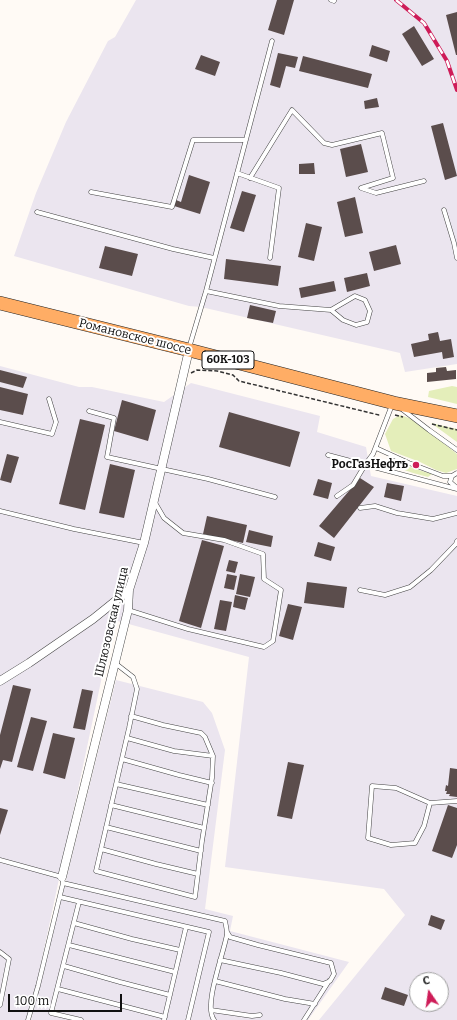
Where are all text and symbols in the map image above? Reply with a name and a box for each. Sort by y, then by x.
street label: Романовское шоссе [77,316,193,358]
road number: 60К-103 [202,351,254,369]
place label: РосГазНефть [332,458,408,472]
marker: РосГазНефть [411,460,421,470]
street label: Шлюзовская улица [92,566,132,678]
north arrow [409,972,449,1012]
text: С [422,974,431,988]
scale bar [10,986,124,1012]
text: 100 m [15,994,49,1008]

